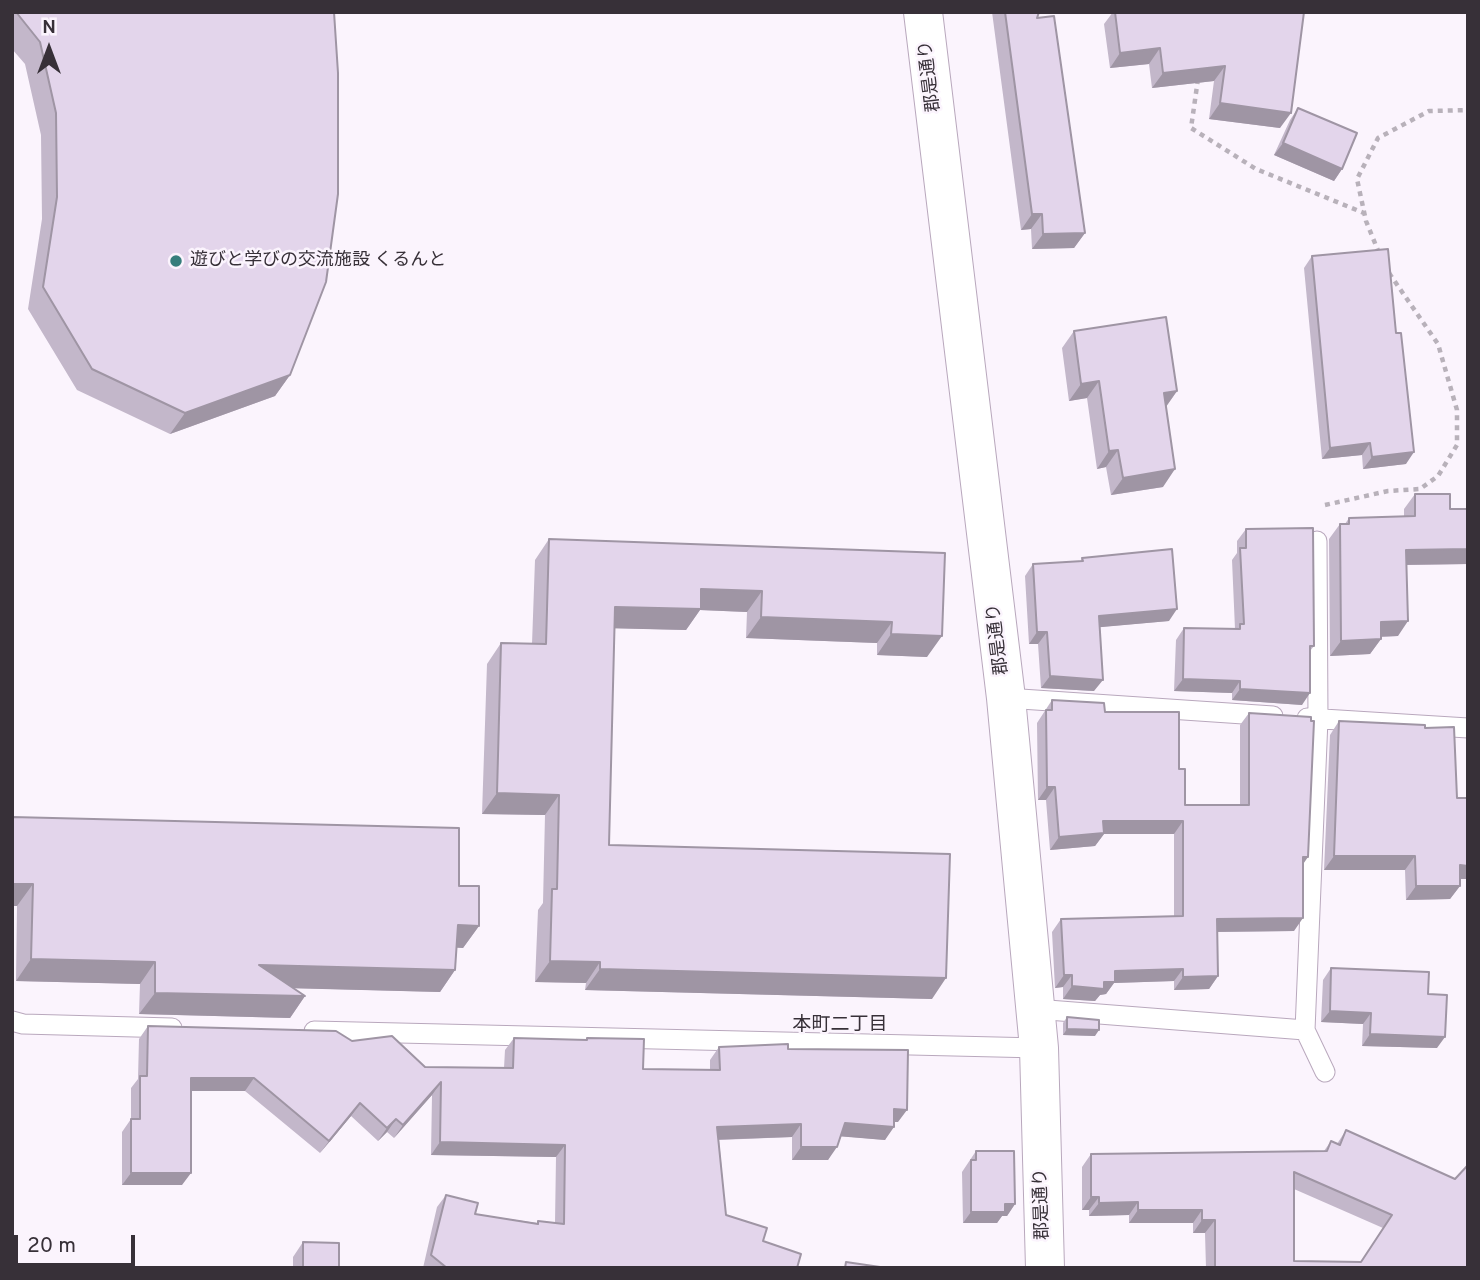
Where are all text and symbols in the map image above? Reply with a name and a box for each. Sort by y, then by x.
north arrow [14,14,84,84]
text: N [42,16,56,40]
street label: 郡是通り [916,39,946,113]
place label: 遊びと学びの交流施設 くるんと [190,250,446,272]
marker: 遊びと学びの交流施設 くるんと [168,253,184,269]
street label: 郡是通り [984,602,1014,676]
district label: 本町二丁目 [793,1015,887,1037]
street label: 郡是通り [1031,1168,1055,1240]
scale bar [18,1220,138,1264]
text: 20 m [27,1233,76,1260]

